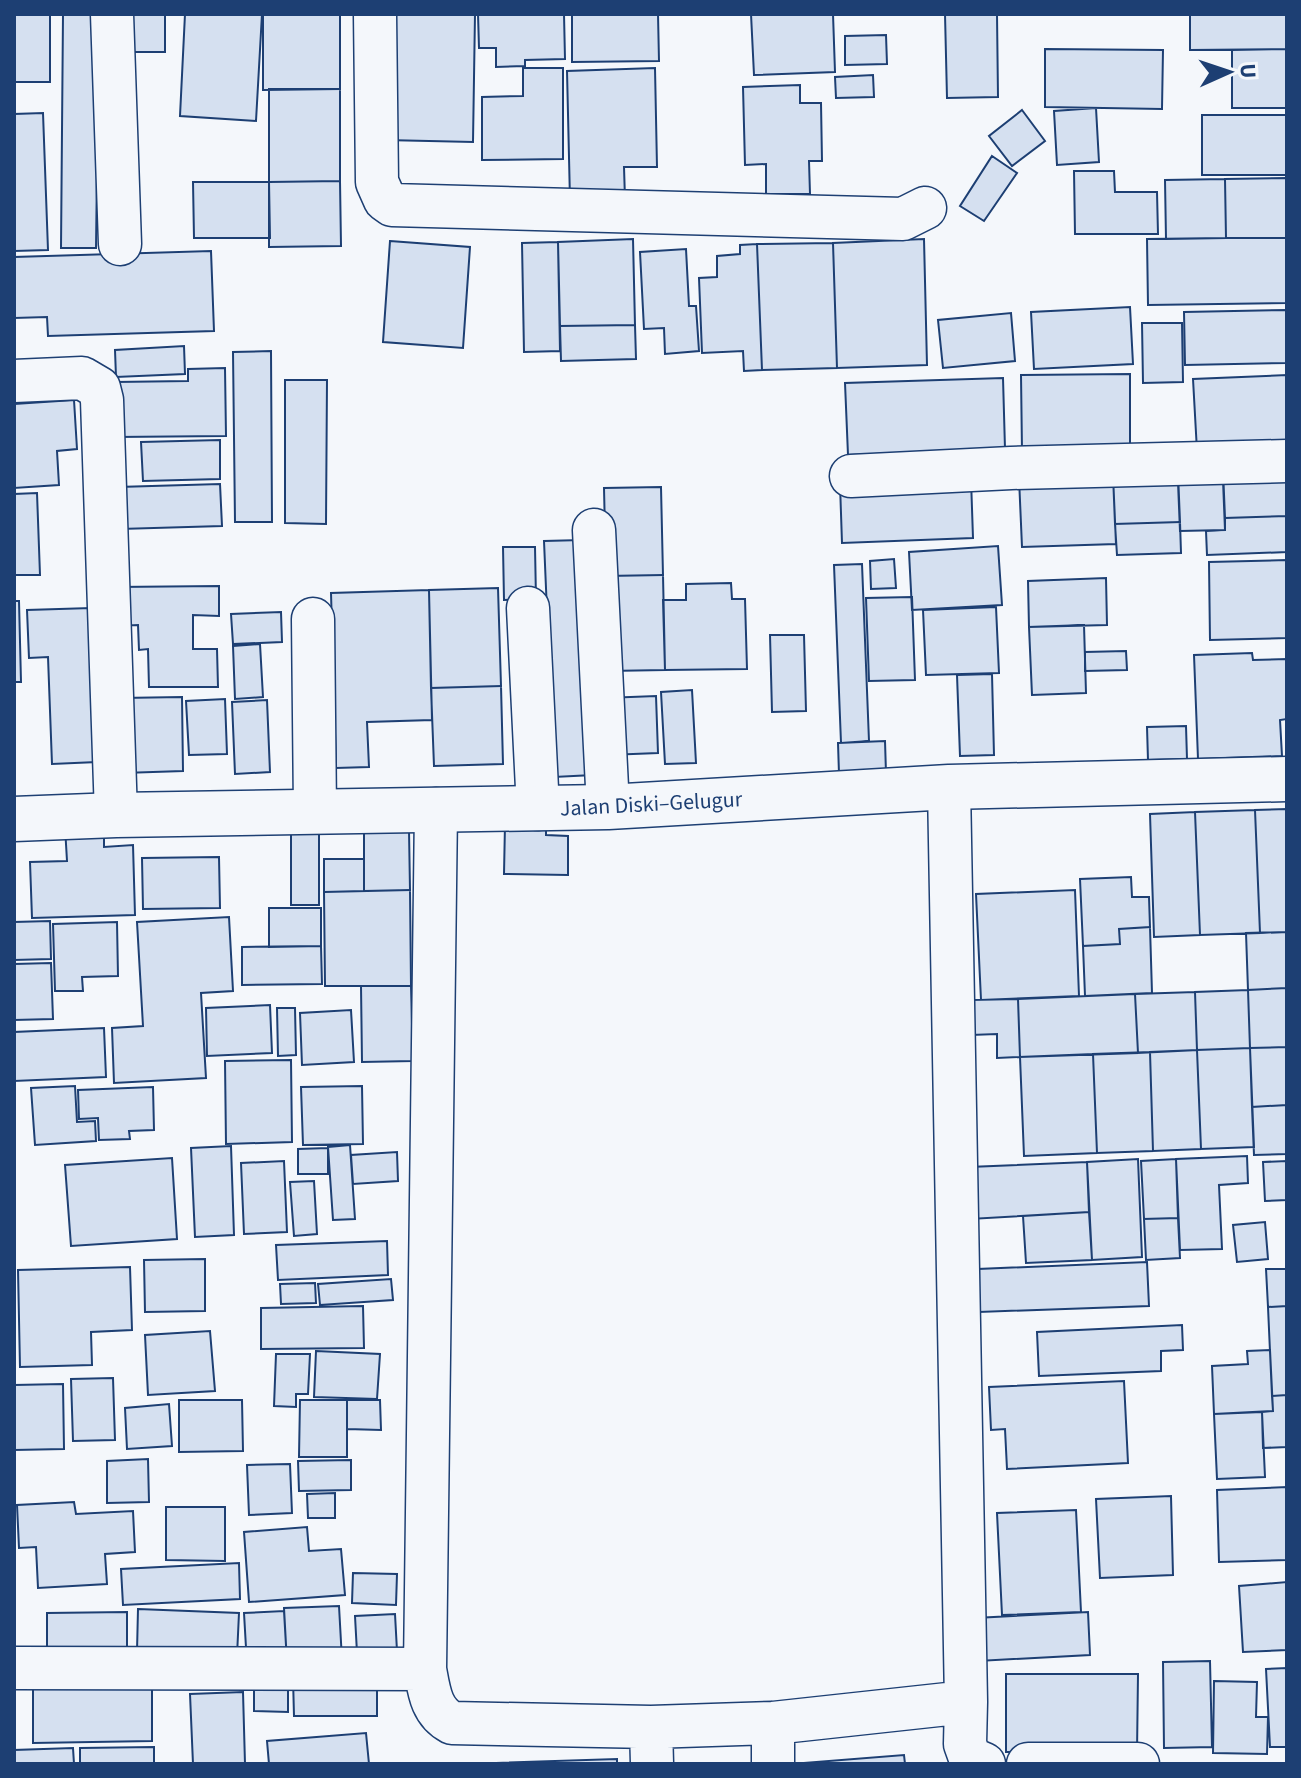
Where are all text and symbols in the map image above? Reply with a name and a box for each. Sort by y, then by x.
north arrow [1189,32,1269,112]
text: U [1232,63,1264,79]
street label: Jalan Diski–Gelugur [559,783,743,825]

